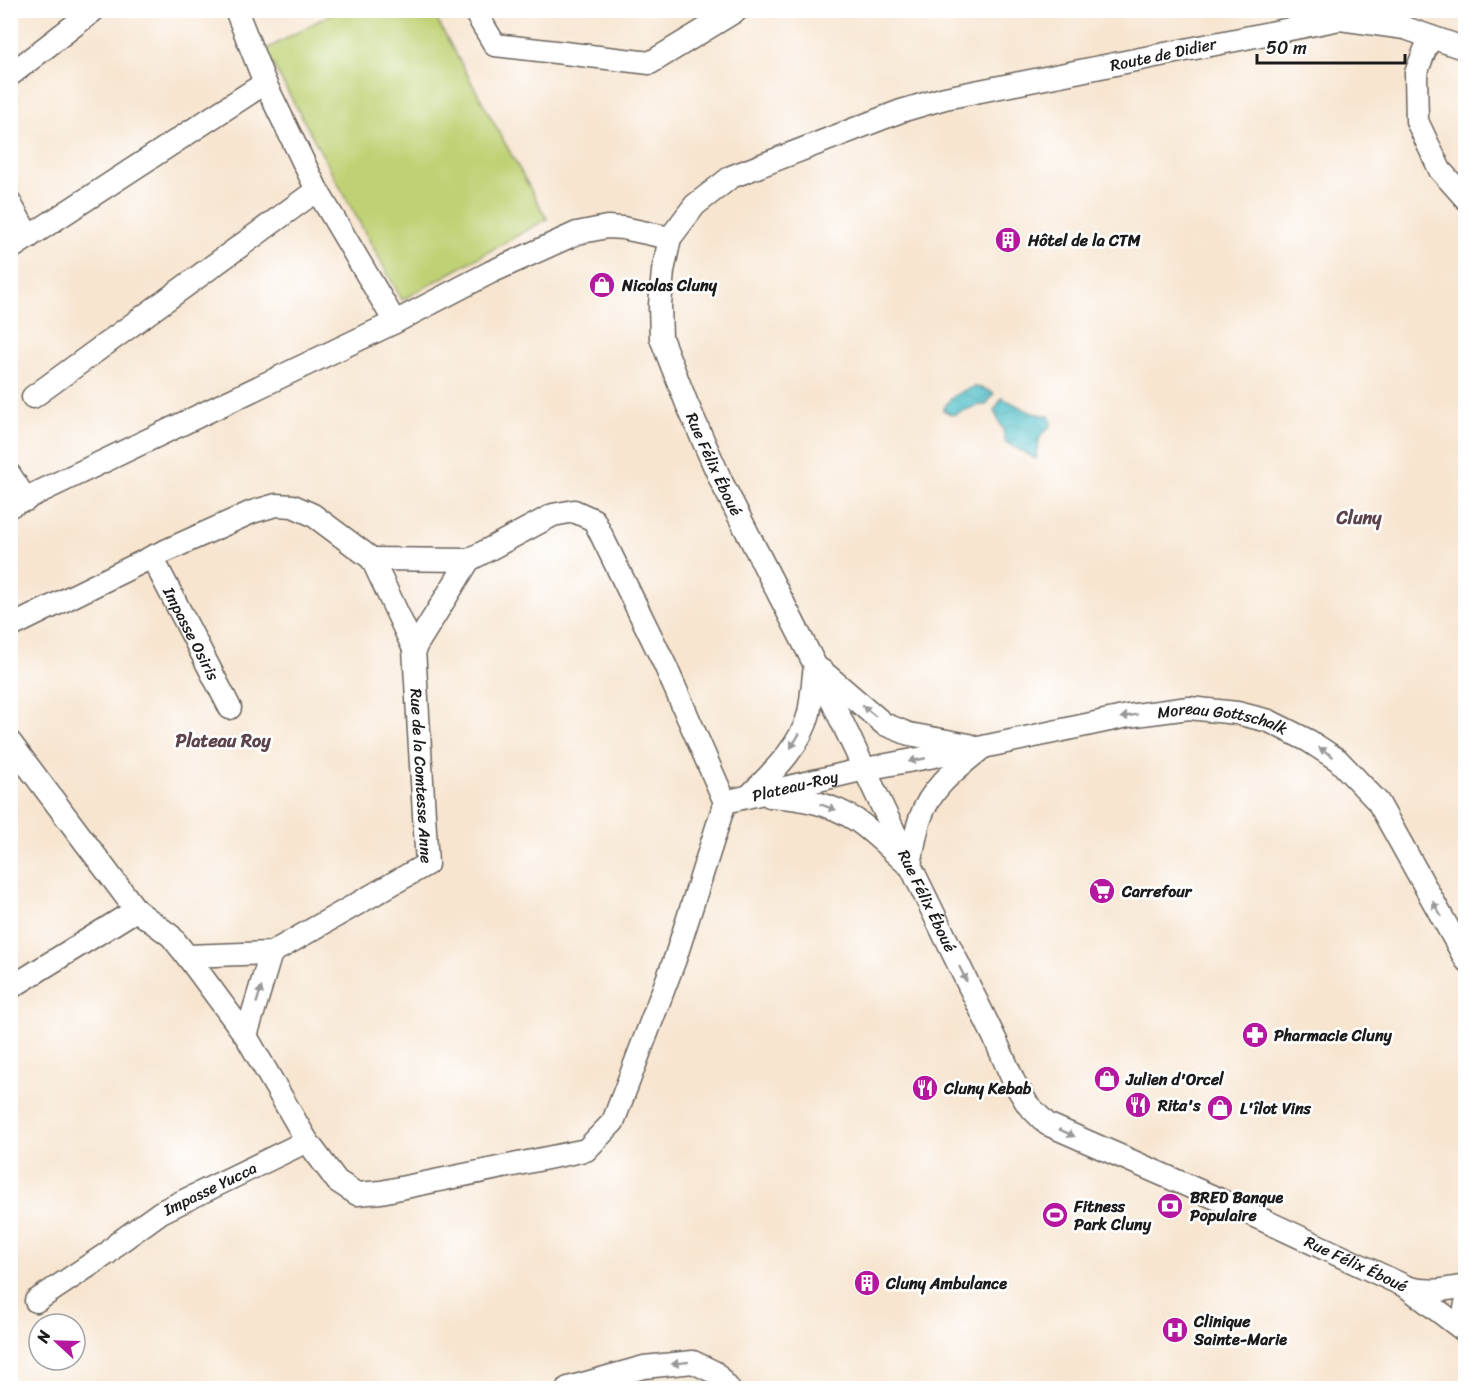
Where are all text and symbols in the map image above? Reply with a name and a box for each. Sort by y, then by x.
scale bar [1257,27,1406,65]
street label: Route de Didier [1107,29,1220,80]
text: 50 m [1266,32,1307,64]
building icon: Hôtel de la CTM [993,225,1023,255]
place label: Hôtel de la CTM [1027,226,1140,255]
shop icon: Nicolas Cluny [587,270,617,300]
place label: Nicolas Cluny [621,271,718,300]
street label: Rue Félix Éboué [677,408,751,521]
district label: Cluny [1336,502,1382,534]
street label: Impasse Osiris [154,581,228,686]
street label: Rue de la Comtesse Anne [401,688,441,864]
street label: Moreau Gottschalk [1155,694,1293,743]
one-way arrow [861,705,877,718]
one-way arrow [1119,712,1138,721]
district label: Plateau Roy [176,725,271,757]
one-way arrow [790,733,800,750]
one-way arrow [1318,747,1334,758]
one-way arrow [907,755,926,764]
street label: Plateau-Roy [749,762,842,810]
one-way arrow [819,803,837,813]
street label: Rue Félix Éboué [890,845,964,957]
supermarket icon: Carrefour [1087,876,1117,906]
place label: Carrefour [1121,877,1193,906]
one-way arrow [1432,901,1442,918]
one-way arrow [959,966,968,983]
one-way arrow [255,985,264,1003]
pharmacy icon: Pharmacie Cluny [1240,1020,1270,1050]
place label: Pharmacie Cluny [1274,1021,1393,1050]
shop icon: Julien d'Orcel [1092,1064,1122,1094]
place label: Julien d'Orcel [1125,1065,1225,1094]
restaurant icon: Cluny Kebab [910,1073,940,1103]
place label: Cluny Kebab [943,1074,1032,1103]
restaurant icon: Rita's [1123,1090,1153,1120]
place label: Rita's [1157,1091,1201,1120]
shop icon: L'îlot Vins [1205,1093,1235,1123]
place label: L'îlot Vins [1240,1094,1312,1123]
one-way arrow [1059,1128,1077,1138]
street label: Impasse Yucca [157,1153,262,1224]
place label: BRED Banque Populaire [1190,1183,1284,1230]
bank icon: BRED Banque Populaire [1155,1191,1185,1221]
place label: Fitness Park Cluny [1073,1192,1152,1239]
sports icon: Fitness Park Cluny [1040,1200,1070,1230]
street label: Rue Félix Éboué [1299,1227,1413,1301]
building icon: Cluny Ambulance [852,1268,882,1298]
place label: Cluny Ambulance [885,1269,1007,1298]
place label: Clinique Sainte-Marie [1193,1307,1287,1354]
north arrow [27,1312,87,1372]
hospital icon: Clinique Sainte-Marie [1160,1315,1190,1345]
text: N [28,1325,59,1348]
one-way arrow [670,1358,689,1368]

